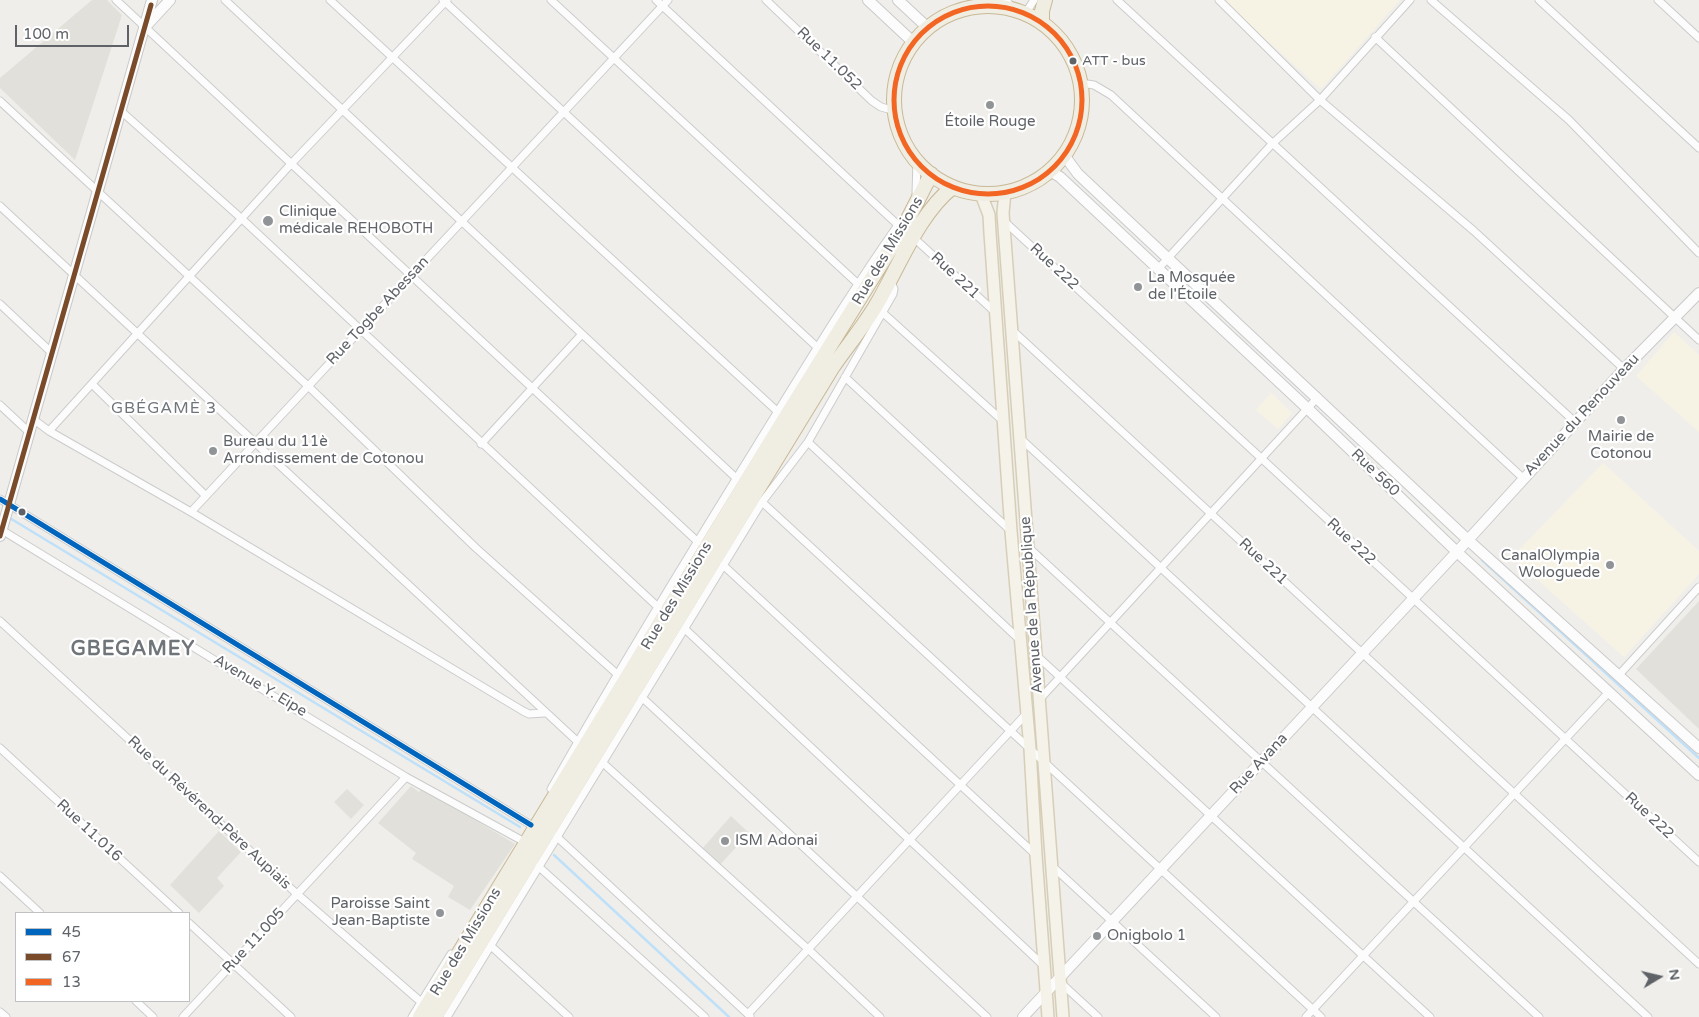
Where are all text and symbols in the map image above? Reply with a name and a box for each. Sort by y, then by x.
scale bar [18,15,131,47]
street label: Rue 11.052 [793,24,865,94]
text: 100 m [23,25,69,43]
place label: ATT - bus [1082,53,1146,69]
marker: ATT - bus [1068,56,1078,66]
marker: Étoile Rouge [984,99,996,111]
place label: Étoile Rouge [945,113,1035,131]
street label: Rue des Missions [849,194,927,308]
place label: Clinique médicale REHOBOTH [279,203,433,238]
marker: Clinique médicale REHOBOTH [261,214,275,228]
street label: Rue 222 [1026,240,1082,294]
street label: Rue 221 [927,249,983,303]
street label: Rue Togbe Abessan [323,253,433,369]
place label: La Mosquée de l'Étoile [1148,269,1235,304]
marker: La Mosquée de l'Étoile [1132,281,1144,293]
street label: Avenue du Renouveau [1521,350,1643,480]
district label: GBÉGAMÈ 3 [110,399,218,419]
marker: Mairie de Cotonou [1615,414,1627,426]
place label: Mairie de Cotonou [1588,428,1654,463]
place label: Bureau du 11è Arrondissement de Cotonou [223,433,424,468]
marker: Bureau du 11è Arrondissement de Cotonou [207,445,219,457]
street label: Rue 560 [1347,446,1403,500]
unlabelled marker [17,507,27,517]
street label: Rue 222 [1323,515,1379,569]
street label: Avenue de la République [1017,516,1047,694]
street label: Rue 221 [1235,535,1291,589]
street label: Rue des Missions [638,539,716,653]
place label: CanalOlympia Wologuede [1501,547,1600,582]
marker: CanalOlympia Wologuede [1604,559,1616,571]
district label: GBEGAMEY [70,638,196,662]
street label: Avenue Y. Eipe [210,651,310,721]
street label: Rue Avana [1226,730,1292,798]
street label: Rue du Révérend-Père Aupiais [124,732,294,894]
street label: Rue 222 [1621,789,1677,843]
street label: Rue 11.016 [52,796,126,866]
place label: ISM Adonai [735,832,818,850]
marker: ISM Adonai [719,835,731,847]
street label: Rue des Missions [427,885,505,999]
place label: Paroisse Saint Jean-Baptiste [331,895,430,930]
street label: Rue 11.005 [219,904,289,978]
marker: Paroisse Saint Jean-Baptiste [434,907,446,919]
legend [15,912,190,1002]
text: 45 [62,923,81,941]
place label: Onigbolo 1 [1107,927,1186,945]
marker: Onigbolo 1 [1091,930,1103,942]
text: 67 [62,948,81,966]
north arrow [1634,952,1684,1002]
text: N [1665,968,1684,981]
text: 13 [62,973,81,991]

